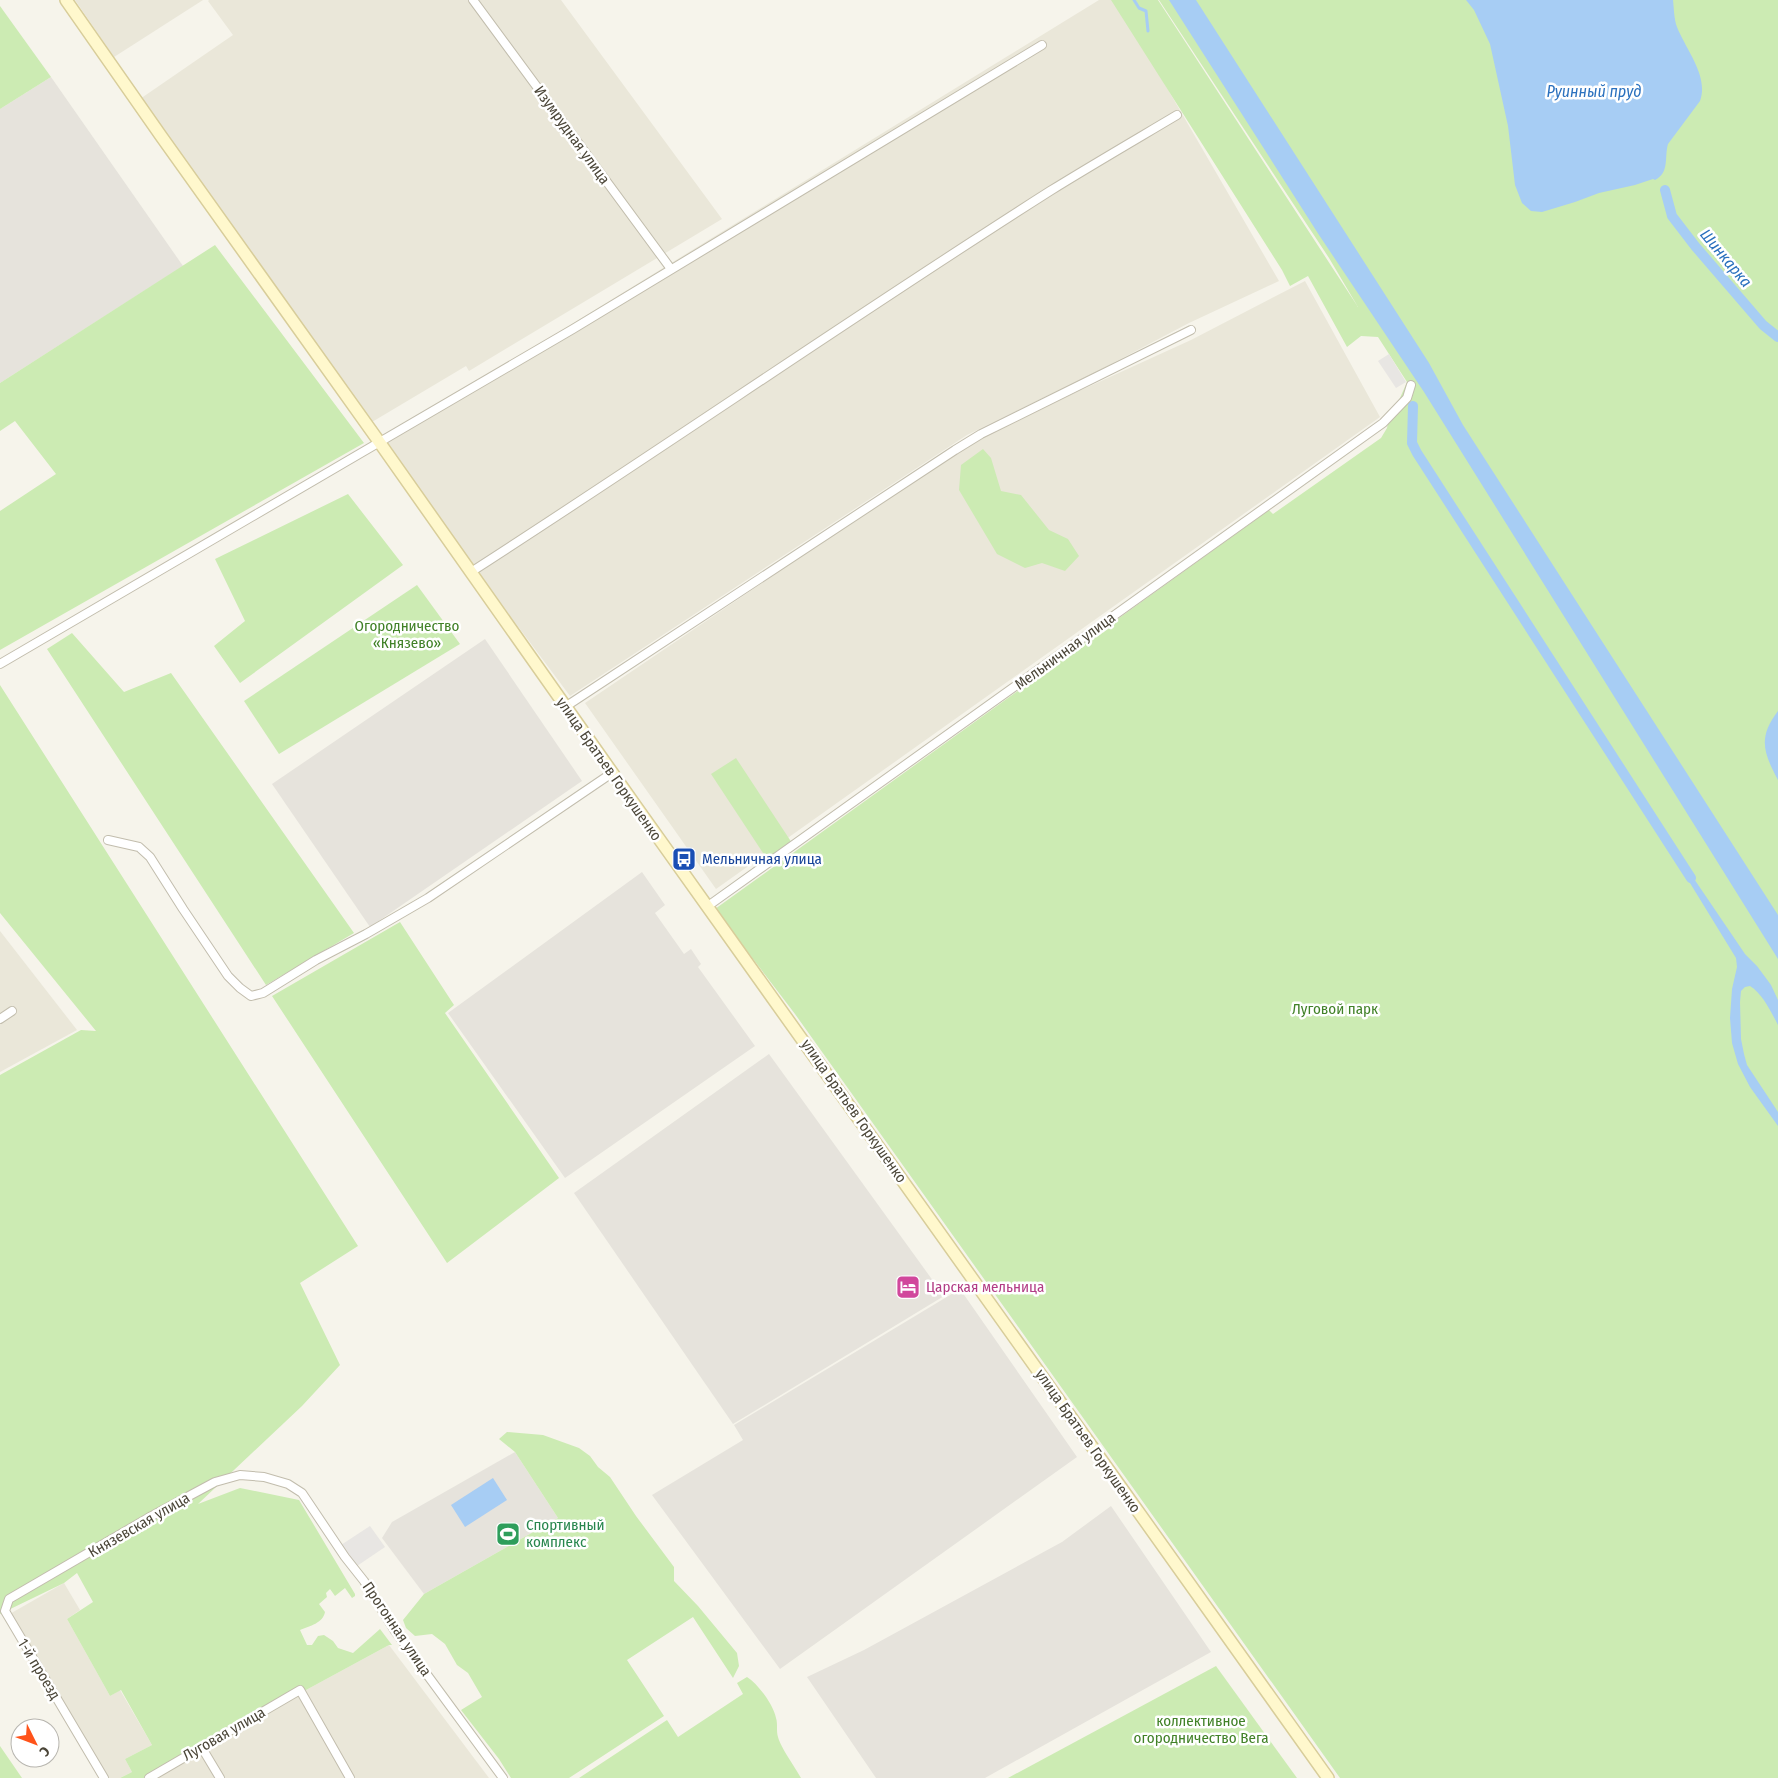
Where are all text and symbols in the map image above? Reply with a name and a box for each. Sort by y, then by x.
street label: Изумрудная улица [530,82,614,188]
water label: Руинный пруд [1547,82,1641,101]
water label: Шинкарка [1696,225,1756,291]
street label: Мельничная улица [1011,608,1119,694]
park label: Огородничество «Князево» [355,617,459,652]
street label: улица Братьев Горкушенко [552,694,666,844]
bus stop icon: Мельничная улица [671,846,697,872]
place label: Мельничная улица [702,850,822,868]
park label: Луговой парк [1292,1000,1378,1018]
street label: улица Братьев Горкушенко [797,1036,911,1186]
hotel icon: Царская мельница [895,1274,921,1300]
place label: Царская мельница [926,1278,1044,1296]
street label: улица Братьев Горкушенко [1031,1366,1145,1516]
street label: Князевская улица [85,1489,193,1561]
place label: Спортивный комплекс [526,1516,605,1551]
sports icon: Спортивный комплекс [495,1521,521,1547]
street label: Прогонная улица [359,1578,435,1680]
street label: 1-й проезд [14,1635,64,1703]
street label: Луговая улица [180,1703,268,1765]
park label: коллективное огородничество Вега [1134,1712,1269,1747]
north arrow [10,1718,60,1768]
text: С [35,1743,53,1760]

